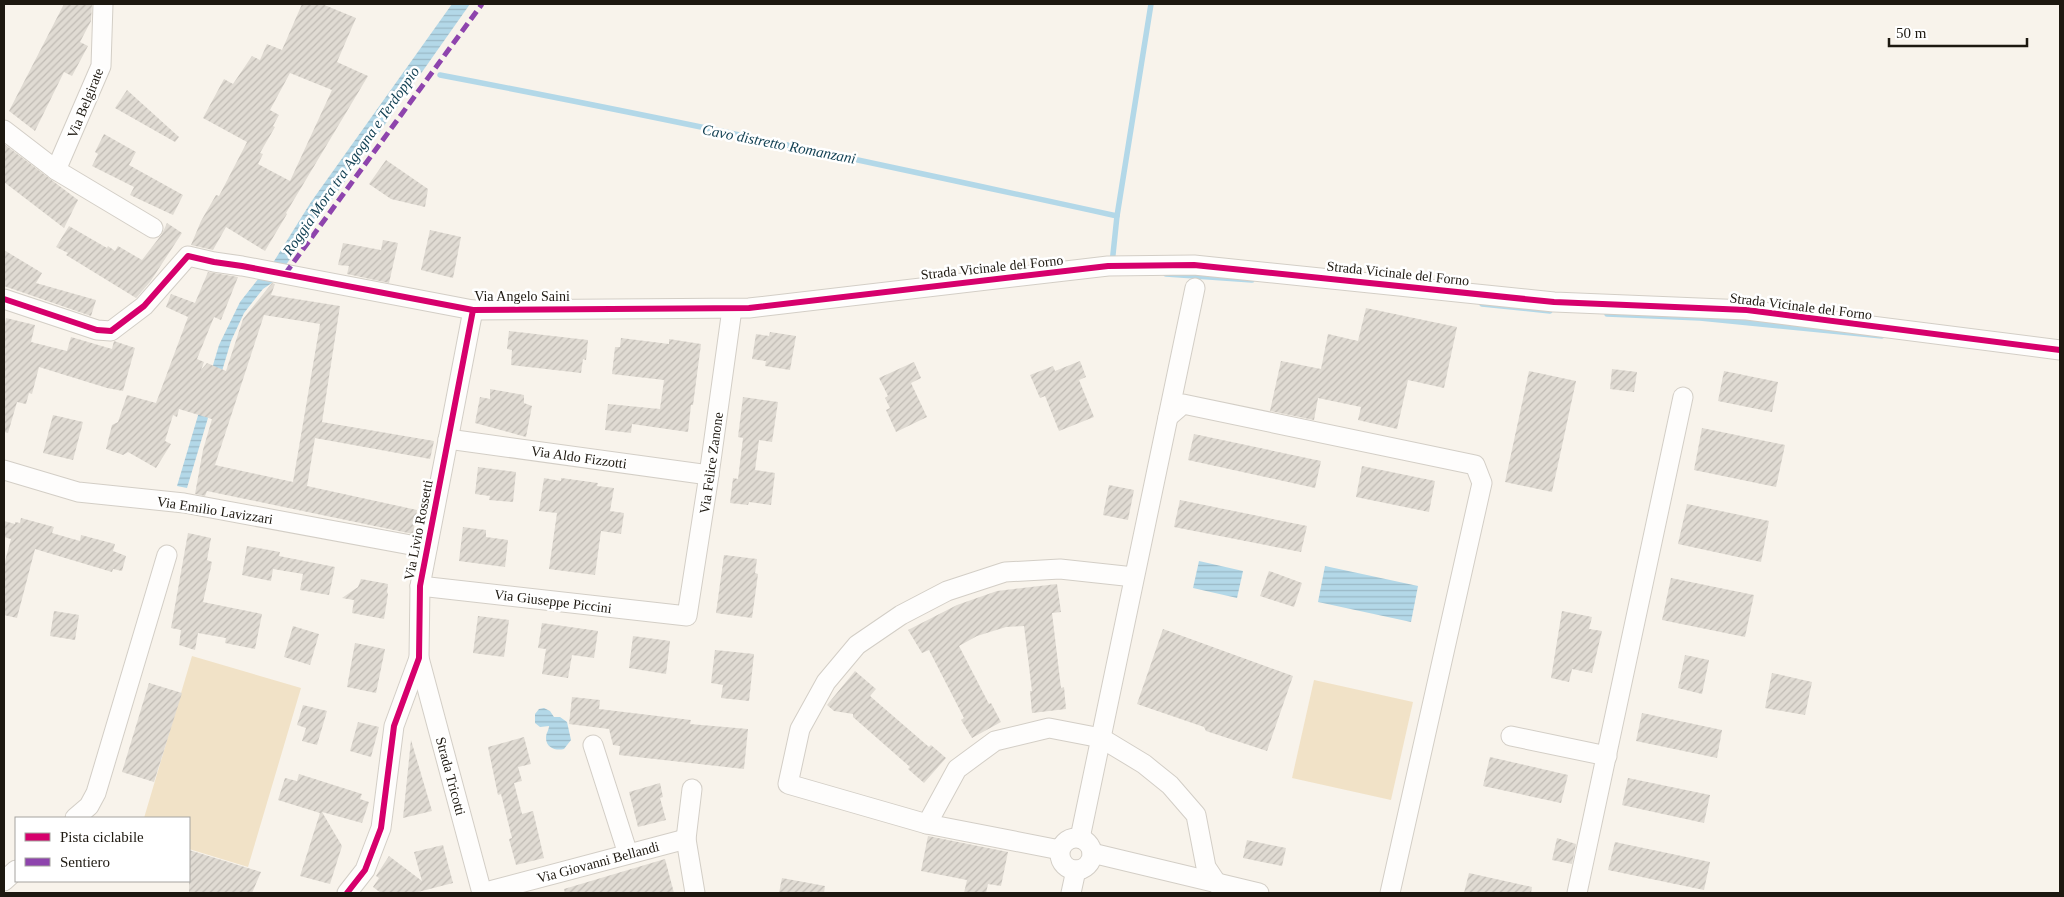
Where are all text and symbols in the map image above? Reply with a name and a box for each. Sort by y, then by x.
scale bar [1889,15,2026,47]
text: 50 m [1896,25,1927,41]
water label: Roggia Mora tra Agogna e Terdoppio [279,63,423,259]
street label: Via Belgirate [65,66,106,140]
water label: Cavo distretto Romanzani [701,121,857,167]
street label: Strada Vicinale del Forno [920,253,1064,282]
street label: Strada Vicinale del Forno [1326,259,1470,288]
street label: Via Angelo Saini [474,289,570,304]
street label: Strada Vicinale del Forno [1729,290,1873,323]
street label: Via Felice Zanone [697,411,726,515]
street label: Via Aldo Fizzotti [530,443,628,472]
street label: Via Livio Rossetti [401,479,436,582]
street label: Via Emilio Lavizzari [156,494,274,527]
street label: Via Giuseppe Piccini [493,587,613,616]
street label: Strada Tricotti [433,735,468,817]
legend [15,817,190,882]
text: Pista ciclabile [60,829,144,845]
street label: Via Giovanni Bellandi [535,839,661,886]
text: Sentiero [60,854,110,870]

